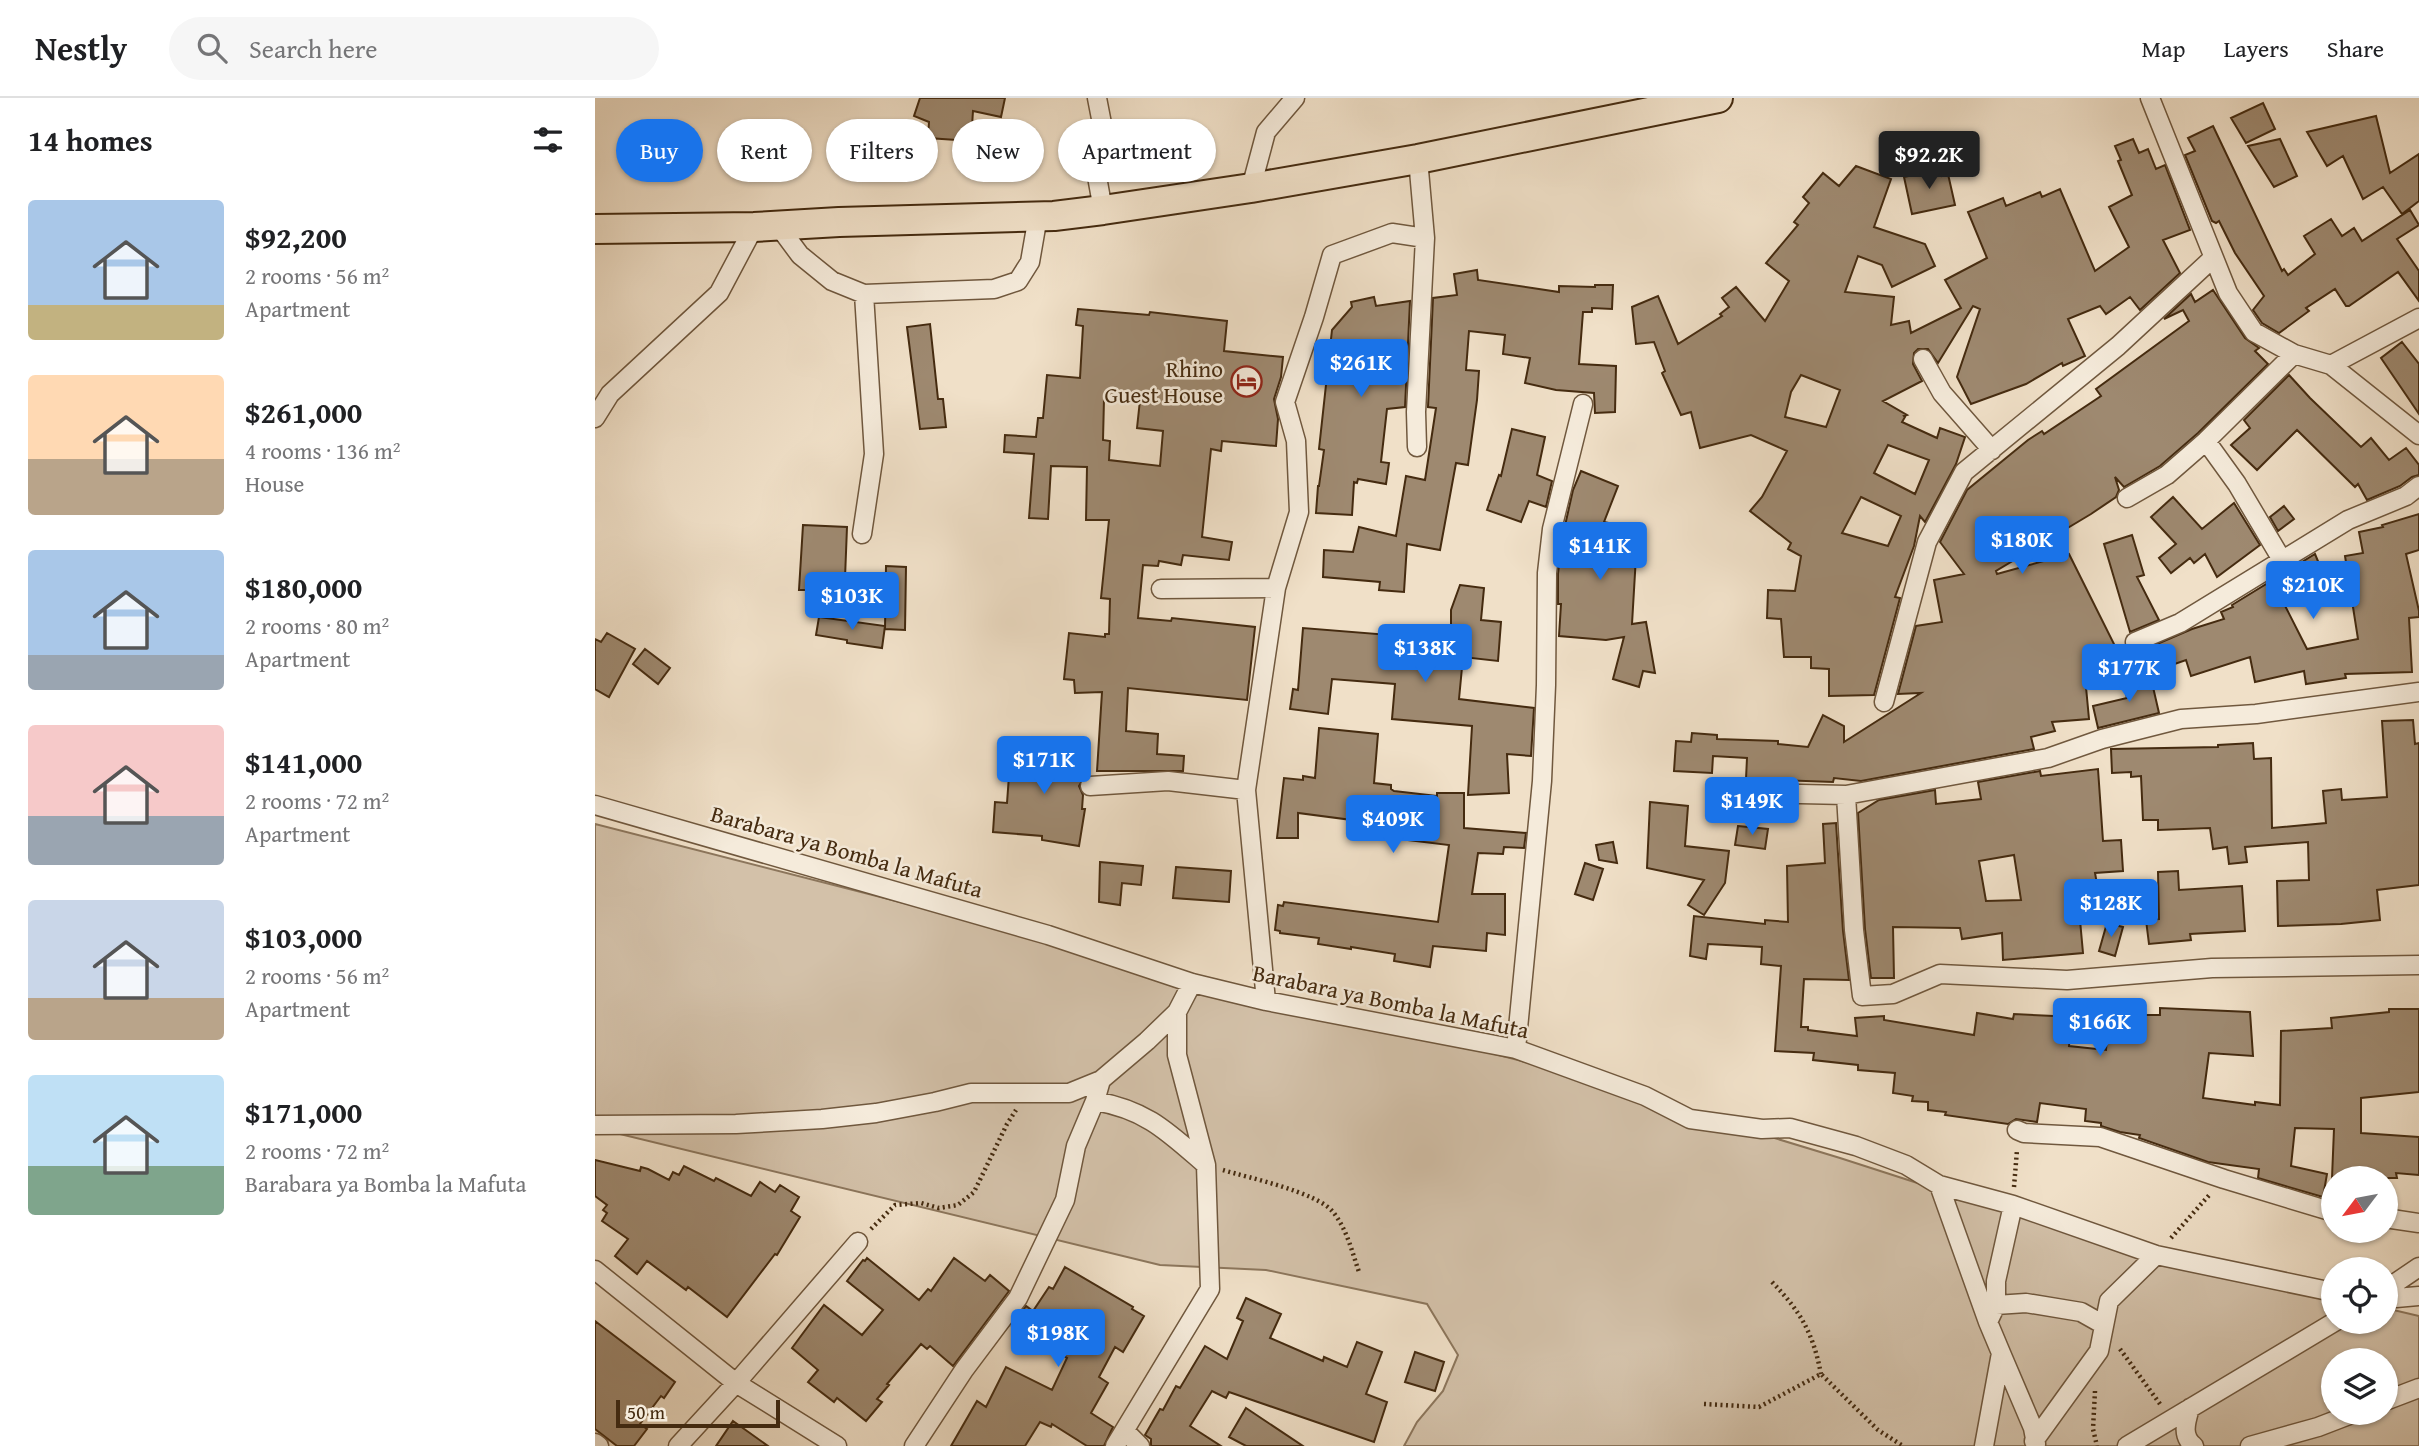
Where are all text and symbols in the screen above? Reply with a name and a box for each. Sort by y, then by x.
search box [169,17,659,80]
text: Nestly [35,24,127,72]
icon: search [193,29,231,67]
text: Search here [249,29,377,68]
text: Map [2142,31,2185,66]
text: Layers [2223,31,2289,66]
text: Share [2327,31,2384,66]
text: 14 homes [28,118,153,162]
chip: Buy [616,119,703,182]
chip: Rent [717,119,812,182]
chip: Filters [826,119,938,182]
chip: New [952,119,1044,182]
chip: Apartment [1058,119,1216,182]
icon: filters [529,121,567,159]
pin: $92.2K [1872,132,1986,191]
text: $92.2K [1895,137,1963,170]
text: $92,200 [245,215,347,259]
icon: home [84,228,168,312]
text: 2 rooms · 56 m² [245,259,389,292]
text: Apartment [245,292,350,325]
pin: $261K [1312,340,1410,399]
text: $261K [1330,345,1392,378]
place label: Rhino Guest House [1105,352,1223,411]
hotel icon: Rhino Guest House [1229,364,1263,398]
text: $261,000 [245,390,362,434]
icon: home [84,403,168,487]
text: 4 rooms · 136 m² [245,434,400,467]
text: House [245,467,304,500]
pin: $180K [1973,517,2071,576]
pin: $141K [1551,522,1649,582]
text: $180K [1991,522,2053,555]
text: $141K [1569,528,1631,561]
pin: $210K [2264,561,2362,621]
text: $180,000 [245,565,362,609]
text: $210K [2282,567,2344,600]
pin: $103K [803,573,901,632]
icon: home [84,578,168,662]
text: $103K [821,578,883,611]
text: 2 rooms · 80 m² [245,609,389,642]
pin: $138K [1376,624,1474,684]
text: $138K [1394,630,1456,663]
text: Apartment [245,642,350,675]
pin: $177K [2080,644,2178,704]
text: $177K [2098,650,2160,683]
pin: $171K [995,736,1093,796]
text: $141,000 [245,740,362,784]
text: $171K [1013,742,1075,775]
icon: home [84,753,168,837]
pin: $149K [1703,778,1801,837]
text: $149K [1721,783,1783,816]
text: 2 rooms · 72 m² [245,784,389,817]
street label: Barabara ya Bomba la Mafuta [707,796,987,906]
pin: $409K [1344,796,1442,855]
text: $409K [1362,801,1424,834]
text: Apartment [245,817,350,850]
pin: $128K [2062,880,2160,939]
text: $128K [2080,885,2142,918]
text: $103,000 [245,915,362,959]
icon: home [84,928,168,1012]
street label: Barabara ya Bomba la Mafuta [1250,956,1532,1046]
text: 2 rooms · 56 m² [245,959,389,992]
text: Apartment [245,992,350,1025]
pin: $166K [2051,998,2149,1058]
text: $166K [2069,1004,2131,1037]
text: $171,000 [245,1090,362,1134]
icon: home [84,1103,168,1187]
text: 2 rooms · 72 m² [245,1134,389,1167]
north arrow [2321,1166,2397,1242]
map controls [2321,1166,2398,1425]
text: Barabara ya Bomba la Mafuta [245,1167,526,1200]
button: locate [2321,1257,2398,1334]
pin: $198K [1009,1310,1107,1369]
text: $198K [1027,1315,1089,1348]
button: layers [2321,1348,2398,1425]
scale bar [616,1397,781,1429]
text: 50 m [627,1398,665,1426]

